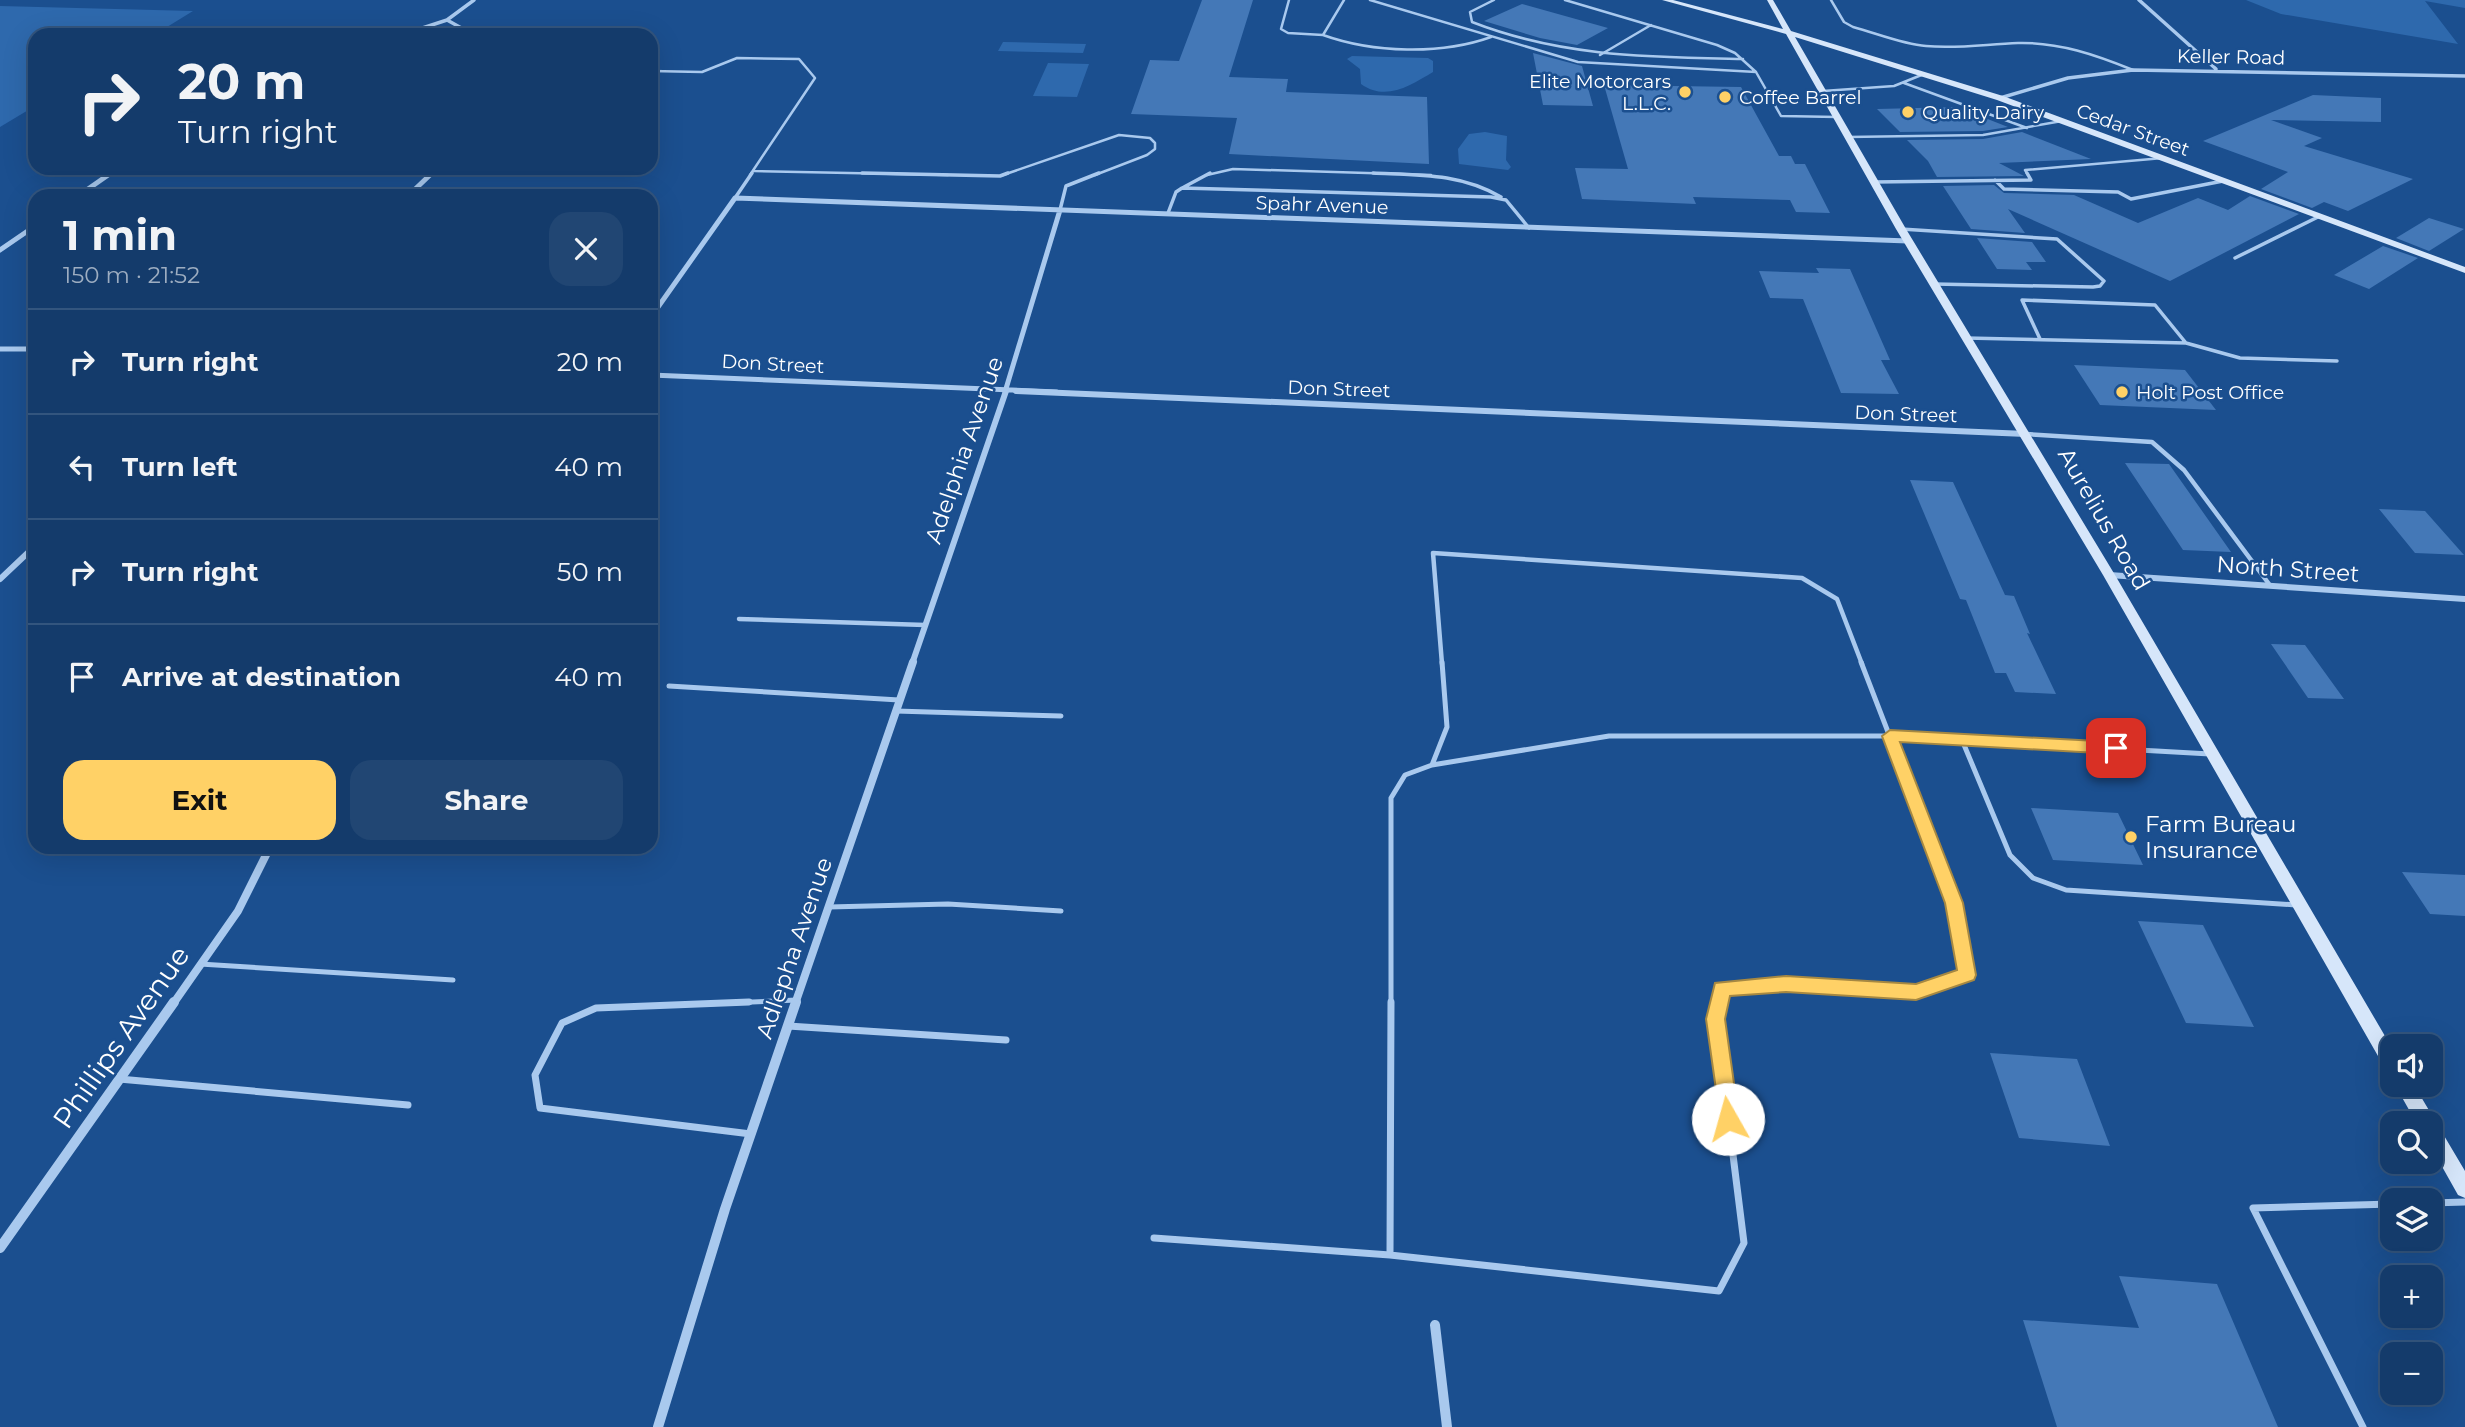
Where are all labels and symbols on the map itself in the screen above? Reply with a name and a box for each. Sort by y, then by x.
street label: Keller Road [2177,45,2285,69]
place label: Elite Motorcars L.L.C. [1529,70,1671,115]
marker: Elite Motorcars L.L.C. [1677,84,1693,100]
place label: Coffee Barrel [1739,86,1862,109]
marker: Coffee Barrel [1717,89,1733,105]
street label: Cedar Street [2073,99,2193,161]
place label: Quality Dairy [1922,101,2045,124]
marker: Quality Dairy [1900,104,1916,120]
street label: Spahr Avenue [1255,191,1389,219]
street label: Don Street [721,350,825,378]
street label: Adelphia Avenue [919,353,1009,547]
street label: Don Street [1287,376,1391,402]
place label: Holt Post Office [2136,381,2284,404]
marker: Holt Post Office [2114,384,2130,400]
street label: Don Street [1854,401,1958,427]
street label: Aurelius Road [2052,443,2156,595]
street label: North Street [2216,550,2360,588]
pin [2086,718,2146,778]
place label: Farm Bureau Insurance [2145,810,2296,864]
marker: Farm Bureau Insurance [2123,829,2139,845]
street label: Adlepha Avenue [750,854,838,1042]
street label: Phillips Avenue [45,939,197,1135]
position arrow [1691,1082,1765,1156]

